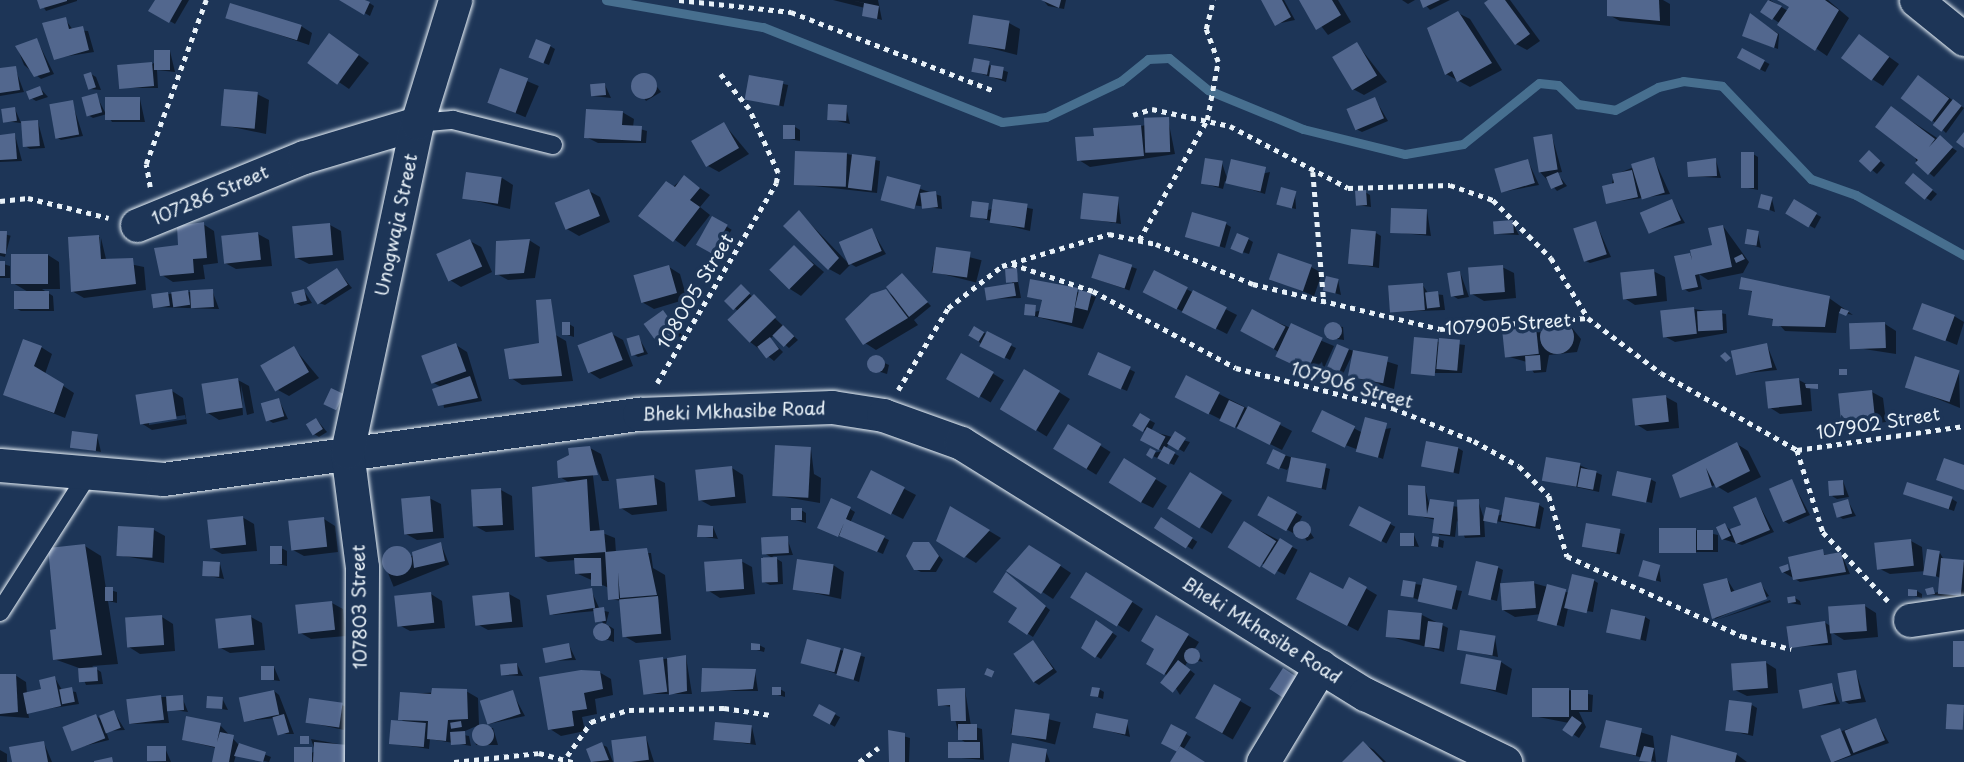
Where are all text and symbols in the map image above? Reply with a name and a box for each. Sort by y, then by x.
street label: Unogwaja Street [370,151,422,299]
street label: 107286 Street [148,161,272,229]
street label: 108005 Street [652,230,738,352]
street label: 107905 Street [1445,309,1571,339]
street label: 107906 Street [1289,357,1415,413]
street label: Bheki Mkhasibe Road [640,397,828,425]
street label: 107902 Street [1814,403,1942,443]
street label: 107803 Street [347,544,371,670]
street label: Bheki Mkhasibe Road [1177,571,1347,689]

